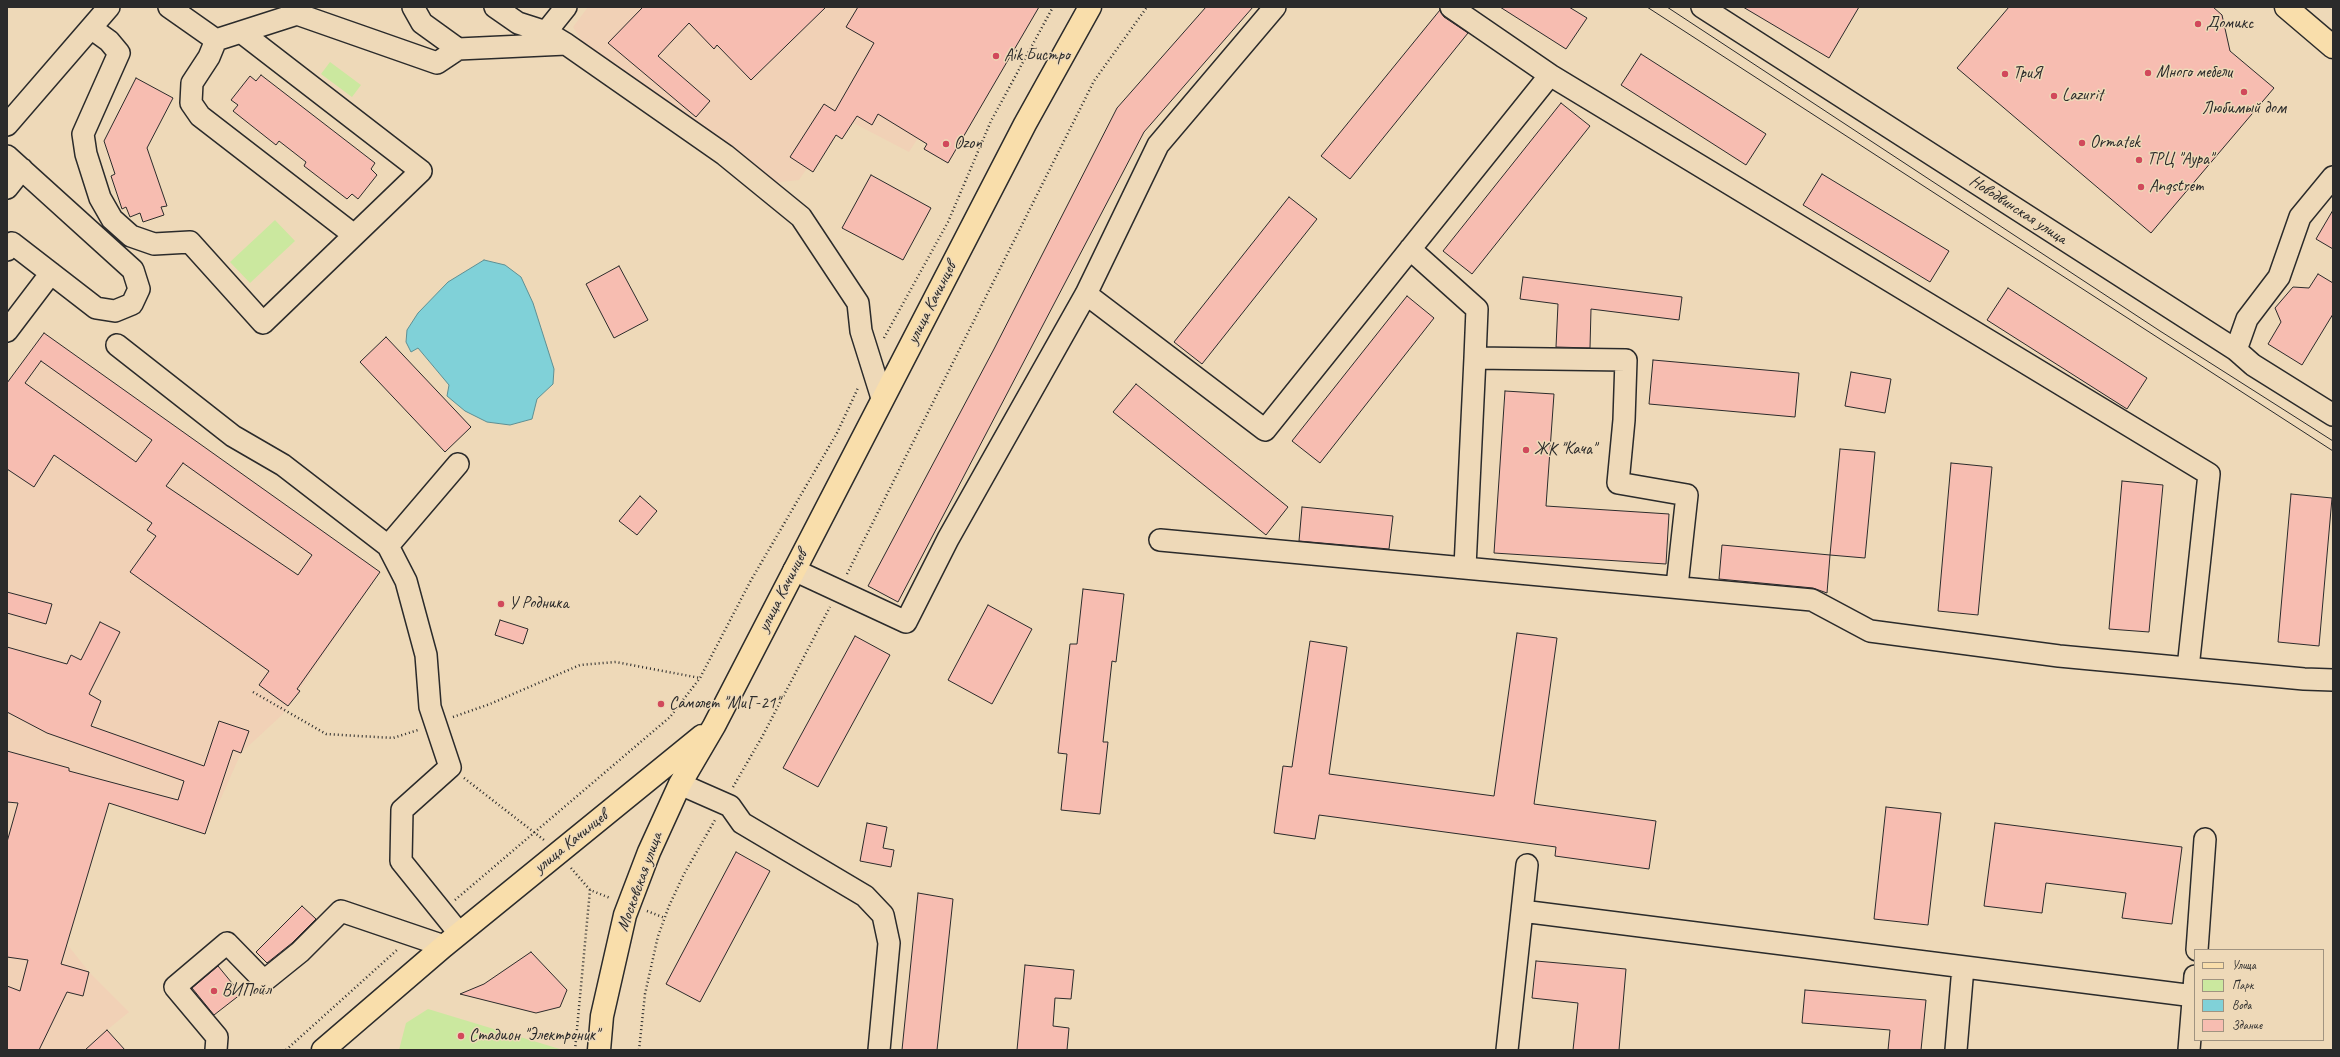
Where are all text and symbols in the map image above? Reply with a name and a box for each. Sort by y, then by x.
place label: Домикс [2206,14,2253,34]
marker: Домикс [2193,19,2203,29]
place label: Aik Бистро [1004,46,1070,66]
marker: Aik Бистро [991,51,1001,61]
place label: Много мебели [2156,63,2232,83]
place label: ТриЯ [2013,64,2041,84]
marker: Много мебели [2143,68,2153,78]
marker: ТриЯ [2000,69,2010,79]
place label: Lazurit [2062,86,2103,106]
marker: Любимый дом [2239,87,2249,97]
marker: Lazurit [2049,91,2059,101]
place label: Любимый дом [2202,99,2286,119]
place label: Ormatek [2090,133,2140,153]
place label: Ozon [954,134,982,154]
marker: Ormatek [2077,138,2087,148]
marker: Ozon [941,139,951,149]
place label: ТРЦ "Аура" [2147,150,2213,170]
marker: ТРЦ "Аура" [2134,155,2144,165]
street label: Новодвинская улица [1965,171,2071,249]
place label: Angstrem [2149,177,2204,197]
marker: Angstrem [2136,182,2146,192]
street label: улица Качинцев [903,259,961,347]
place label: ЖК "Кача" [1534,440,1596,460]
marker: ЖК "Кача" [1521,445,1531,455]
street label: улица Качинцев [754,547,812,635]
place label: У Родника [509,594,569,614]
marker: У Родника [496,599,506,609]
place label: Самолет "МиГ-21" [669,694,779,714]
marker: Самолет "МиГ-21" [656,699,666,709]
street label: улица Качинцев [530,806,612,878]
street label: Московская улица [613,830,667,934]
legend [2194,949,2324,1041]
text: Улица [2232,957,2256,973]
text: Парк [2232,977,2253,993]
place label: ВИПойл [222,981,271,1001]
marker: ВИПойл [209,986,219,996]
text: Вода [2232,997,2251,1013]
text: Здание [2232,1017,2262,1033]
place label: Стадион "Электроник" [469,1026,599,1046]
marker: Стадион "Электроник" [456,1031,466,1041]

